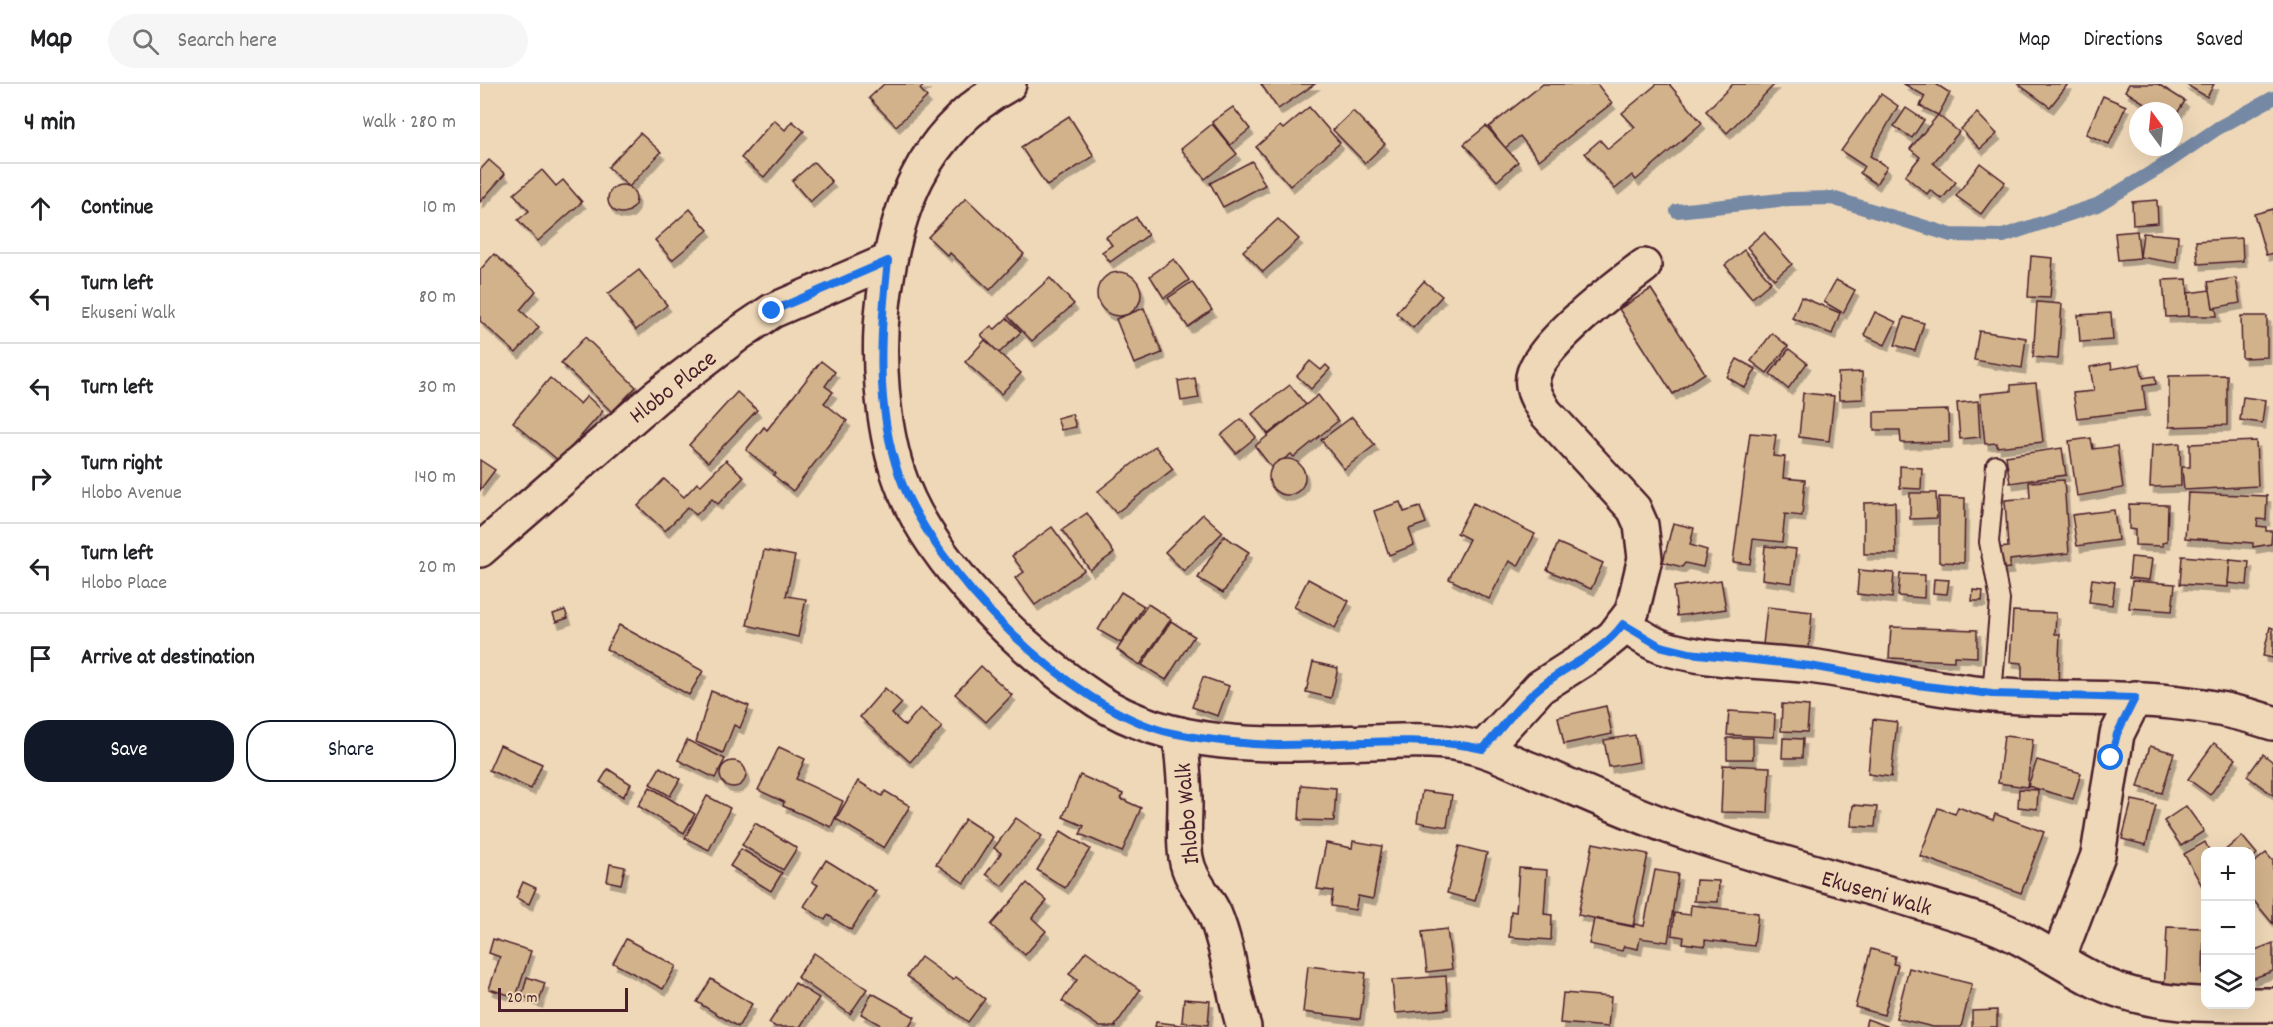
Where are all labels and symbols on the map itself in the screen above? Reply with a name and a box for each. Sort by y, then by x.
north arrow [2129,102,2183,156]
route end [758,297,784,323]
street label: Hlobo Place [623,343,725,434]
route start [2097,744,2123,770]
street label: Ihlobo Walk [1168,761,1210,866]
street label: Ekuseni Walk [1817,863,1935,927]
scale bar [498,985,628,1012]

